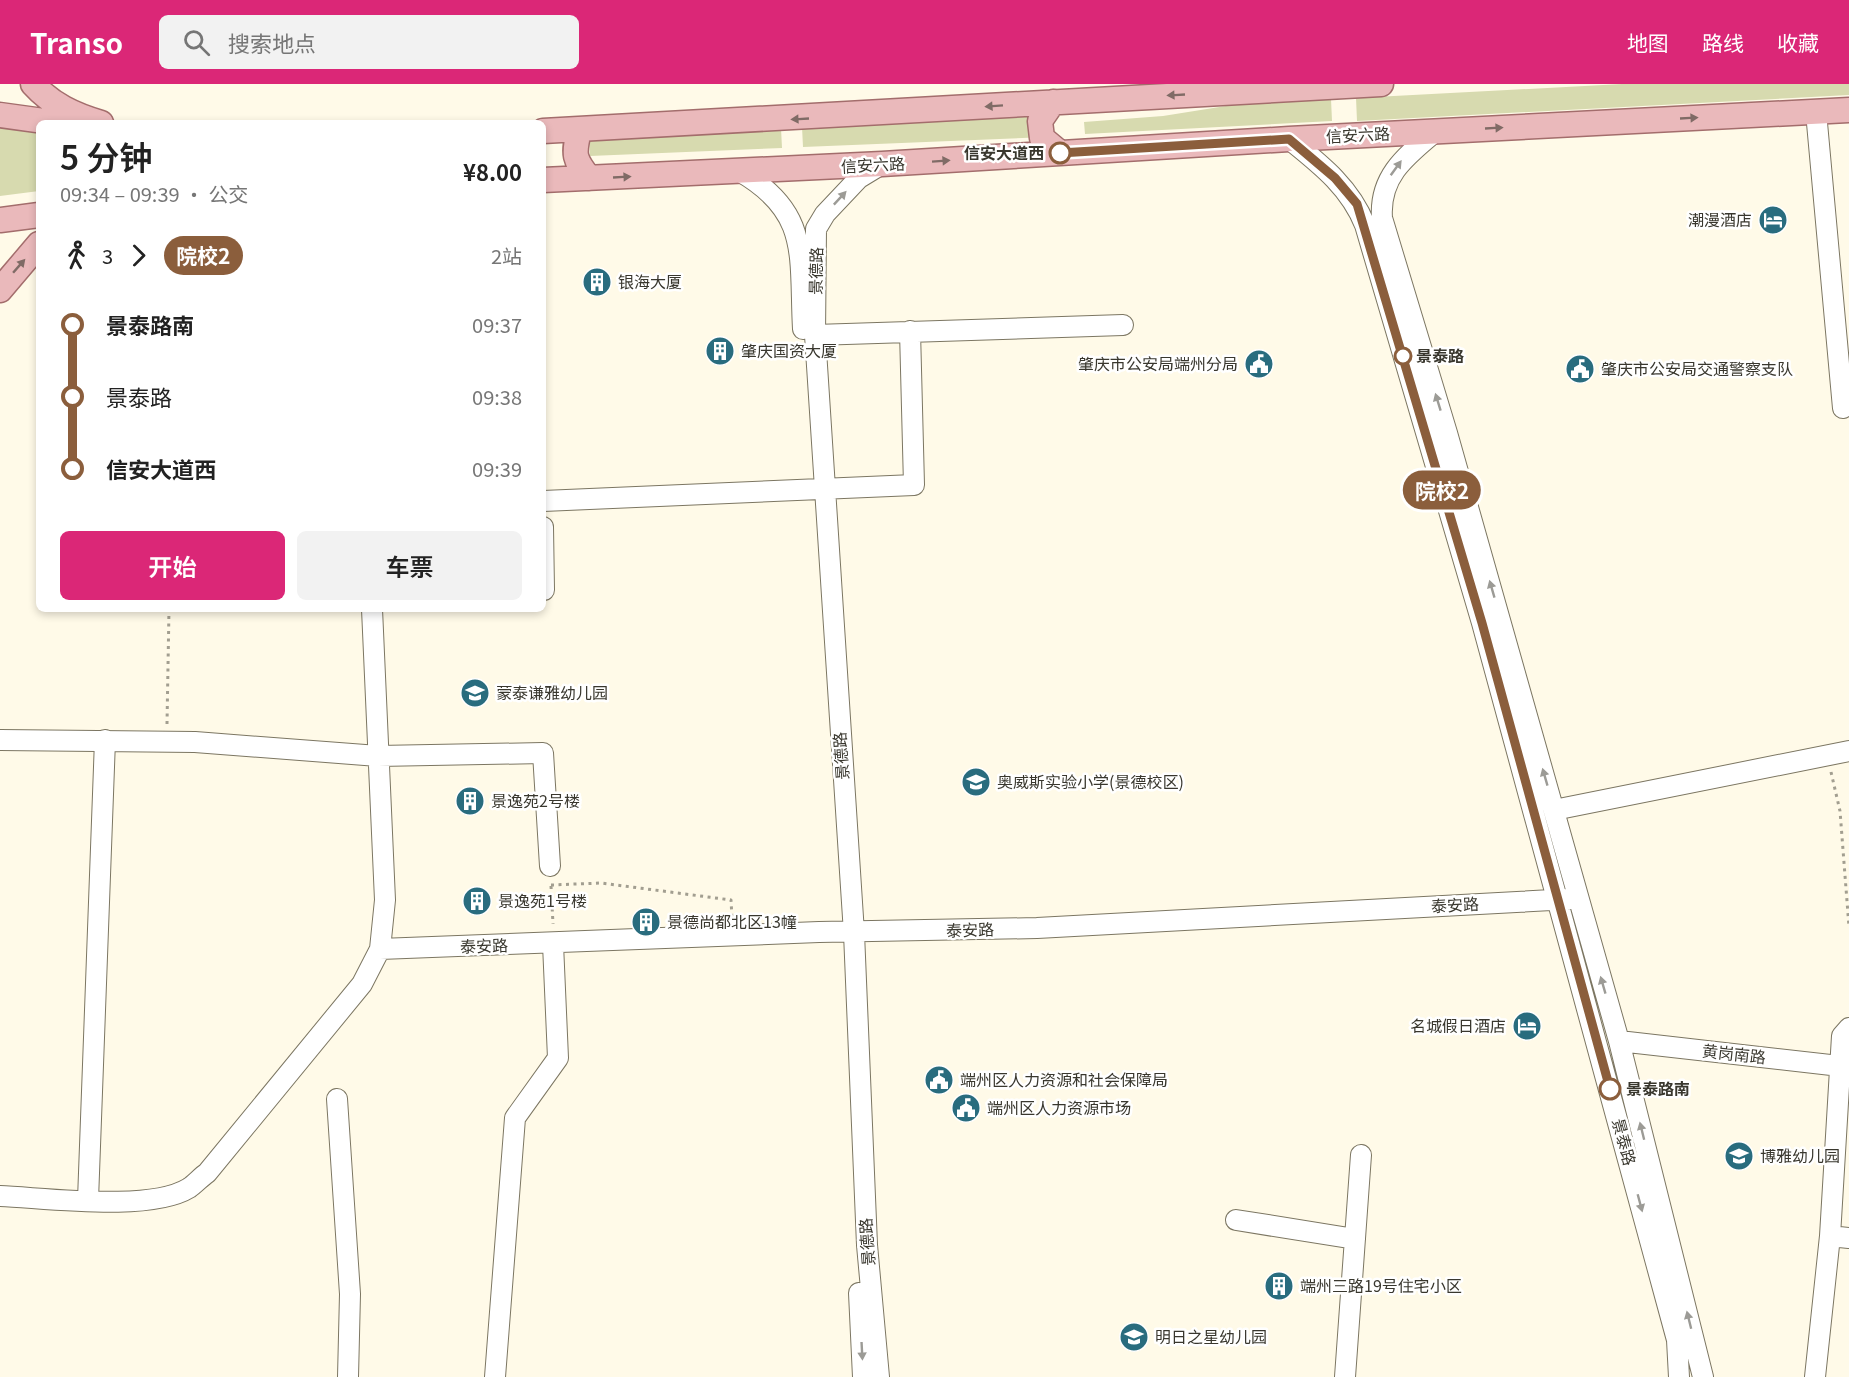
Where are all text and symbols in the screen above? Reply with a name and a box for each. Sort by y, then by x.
search box [159,15,579,69]
text: Transo [30,22,123,62]
icon: search [180,26,213,59]
text: 搜索地点 [228,26,316,58]
text: 地图 [1627,27,1669,57]
text: 路线 [1702,27,1744,57]
text: 收藏 [1777,27,1819,57]
one-way arrow [1166,91,1185,100]
one-way arrow [985,101,1004,111]
one-way arrow [790,114,809,123]
one-way arrow [1679,114,1698,123]
street label: 信安六路 [1325,120,1391,148]
one-way arrow [1484,124,1503,133]
text: 5 分钟 [60,132,153,180]
place label: 信安大道西 [964,140,1044,164]
marker: 信安大道西 [1049,142,1071,164]
street label: 信安六路 [840,150,906,178]
text: ¥8.00 [463,155,522,187]
one-way arrow [931,156,950,165]
one-way arrow [1390,160,1402,176]
one-way arrow [613,172,632,181]
text: 09:34 – 09:39 · 公交 [60,179,249,208]
one-way arrow [832,191,846,205]
hotel icon: 潮漫酒店 [1757,204,1789,236]
place label: 潮漫酒店 [1688,207,1752,231]
icon: walk [60,239,93,272]
icon: forward [122,239,155,272]
text: 院校2 [176,240,231,270]
text: 3 [102,241,113,270]
text: 2站 [491,241,522,270]
street label: 景德路 [803,247,827,295]
one-way arrow [12,259,25,274]
building icon: 银海大厦 [581,266,613,298]
place label: 银海大厦 [618,269,682,293]
text: 景泰路南 [106,308,194,340]
text: 09:37 [472,310,522,339]
building icon: 肇庆国资大厦 [704,335,736,367]
place label: 肇庆国资大厦 [741,338,837,362]
place label: 景泰路 [1416,343,1464,367]
marker: 景泰路 [1394,347,1412,365]
public building icon: 肇庆市公安局端州分局 [1243,348,1275,380]
place label: 肇庆市公安局端州分局 [1078,351,1238,375]
public building icon: 肇庆市公安局交通警察支队 [1564,353,1596,385]
place label: 肇庆市公安局交通警察支队 [1601,356,1793,380]
text: 景泰路 [106,380,172,412]
text: 09:38 [472,382,522,411]
one-way arrow [1433,393,1442,411]
text: 信安大道西 [106,452,216,484]
text: 09:39 [472,454,522,483]
line badge: 院校2 [1408,470,1476,510]
text: 院校2 [1415,475,1469,505]
button: 开始 [60,531,285,600]
button: 车票 [297,531,522,600]
one-way arrow [1487,580,1496,598]
school or university icon: 蒙泰谦雅幼儿园 [459,677,491,709]
place label: 蒙泰谦雅幼儿园 [496,680,608,704]
street label: 景德路 [826,731,854,781]
school or university icon: 奥威斯实验小学(景德校区) [960,766,992,798]
one-way arrow [1540,768,1549,786]
place label: 奥威斯实验小学(景德校区) [997,769,1184,793]
building icon: 景逸苑2号楼 [454,785,486,817]
place label: 景逸苑2号楼 [491,788,580,812]
building icon: 景逸苑1号楼 [461,885,493,917]
place label: 景逸苑1号楼 [498,888,587,912]
street label: 泰安路 [1430,891,1480,917]
building icon: 景德尚都北区13幢 [630,906,662,938]
place label: 景德尚都北区13幢 [667,909,797,933]
street label: 泰安路 [946,916,994,942]
street label: 泰安路 [460,932,508,958]
one-way arrow [1598,976,1608,994]
hotel icon: 名城假日酒店 [1511,1010,1543,1042]
place label: 名城假日酒店 [1410,1013,1506,1037]
street label: 黄岗南路 [1701,1038,1767,1068]
public building icon: 端州区人力资源和社会保障局 [923,1064,955,1096]
place label: 端州区人力资源和社会保障局 [960,1067,1168,1091]
place label: 景泰路南 [1626,1076,1690,1100]
marker: 景泰路南 [1599,1078,1621,1100]
public building icon: 端州区人力资源市场 [950,1092,982,1124]
place label: 端州区人力资源市场 [987,1095,1131,1119]
street label: 景泰路 [1607,1115,1643,1168]
one-way arrow [1637,1122,1647,1140]
school or university icon: 博雅幼儿园 [1723,1140,1755,1172]
place label: 博雅幼儿园 [1760,1143,1840,1167]
one-way arrow [1636,1194,1646,1213]
street label: 景德路 [852,1217,880,1267]
building icon: 端州三路19号住宅小区 [1263,1270,1295,1302]
place label: 端州三路19号住宅小区 [1300,1273,1462,1297]
one-way arrow [1683,1311,1693,1329]
school or university icon: 明日之星幼儿园 [1118,1321,1150,1353]
place label: 明日之星幼儿园 [1155,1324,1267,1348]
one-way arrow [857,1342,866,1361]

